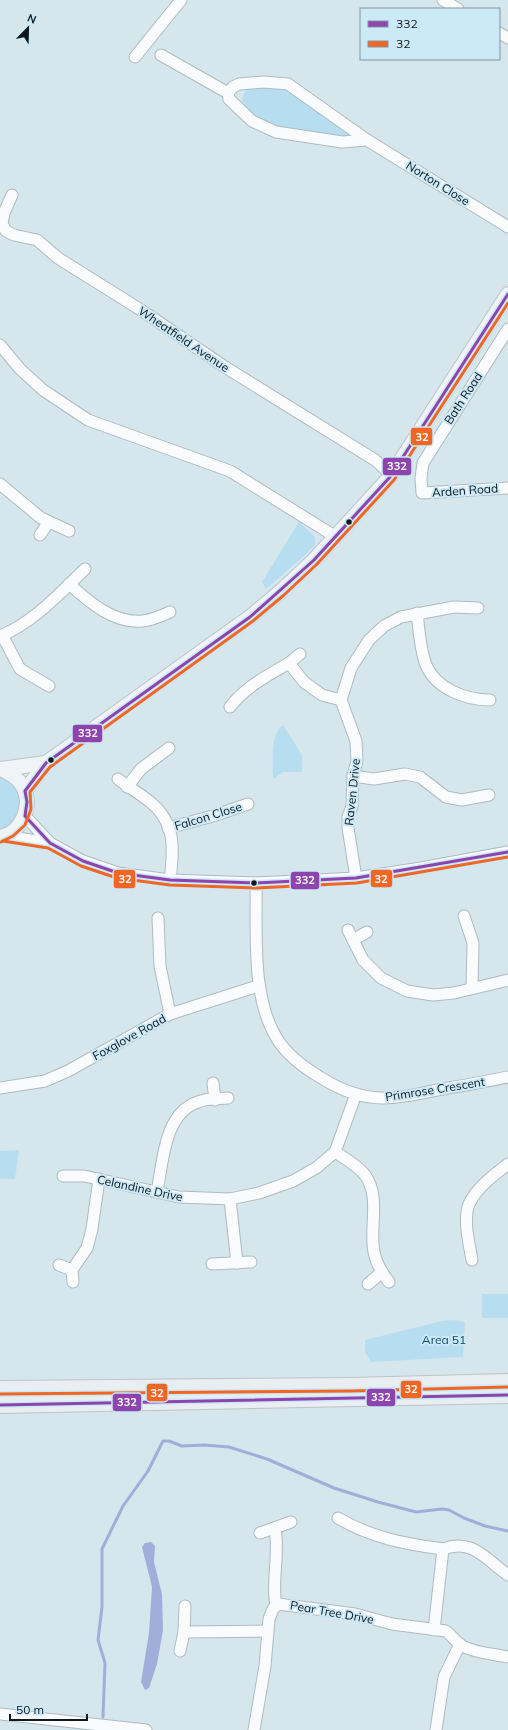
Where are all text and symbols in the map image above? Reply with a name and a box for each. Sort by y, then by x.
north arrow [8,8,48,48]
legend [360,8,500,60]
text: N [25,11,38,27]
text: 332 [396,16,418,31]
text: 32 [396,36,410,51]
street label: Norton Close [403,158,473,208]
street label: Wheatfield Avenue [136,303,232,375]
street label: Bath Road [441,369,485,427]
line badge: 32 [410,427,433,446]
text: 32 [415,430,429,444]
line badge: 332 [382,457,412,476]
text: 332 [387,459,407,473]
street label: Arden Road [431,480,499,500]
unlabelled marker [344,517,354,527]
line badge: 332 [72,724,103,743]
text: 332 [78,726,98,740]
unlabelled marker [46,755,56,765]
street label: Raven Drive [341,758,363,826]
street label: Falcon Close [172,799,244,833]
line badge: 32 [113,869,136,889]
line badge: 32 [370,869,393,888]
line badge: 332 [290,871,320,890]
text: 32 [118,872,132,886]
text: 32 [374,872,388,886]
text: 332 [295,873,315,887]
unlabelled marker [249,878,259,888]
street label: Foxglove Road [90,1011,168,1063]
street label: Primrose Crescent [384,1074,486,1104]
street label: Celandine Drive [96,1172,184,1204]
park label: Area 51 [422,1332,466,1347]
line badge: 32 [400,1380,422,1399]
text: 32 [404,1382,418,1396]
line badge: 32 [146,1383,168,1402]
text: 32 [150,1386,164,1400]
line badge: 332 [366,1388,396,1407]
text: 332 [371,1390,391,1404]
line badge: 332 [112,1393,142,1412]
text: 332 [117,1395,137,1409]
street label: Pear Tree Drive [289,1597,375,1627]
scale bar [10,1696,87,1722]
text: 50 m [16,1702,44,1717]

